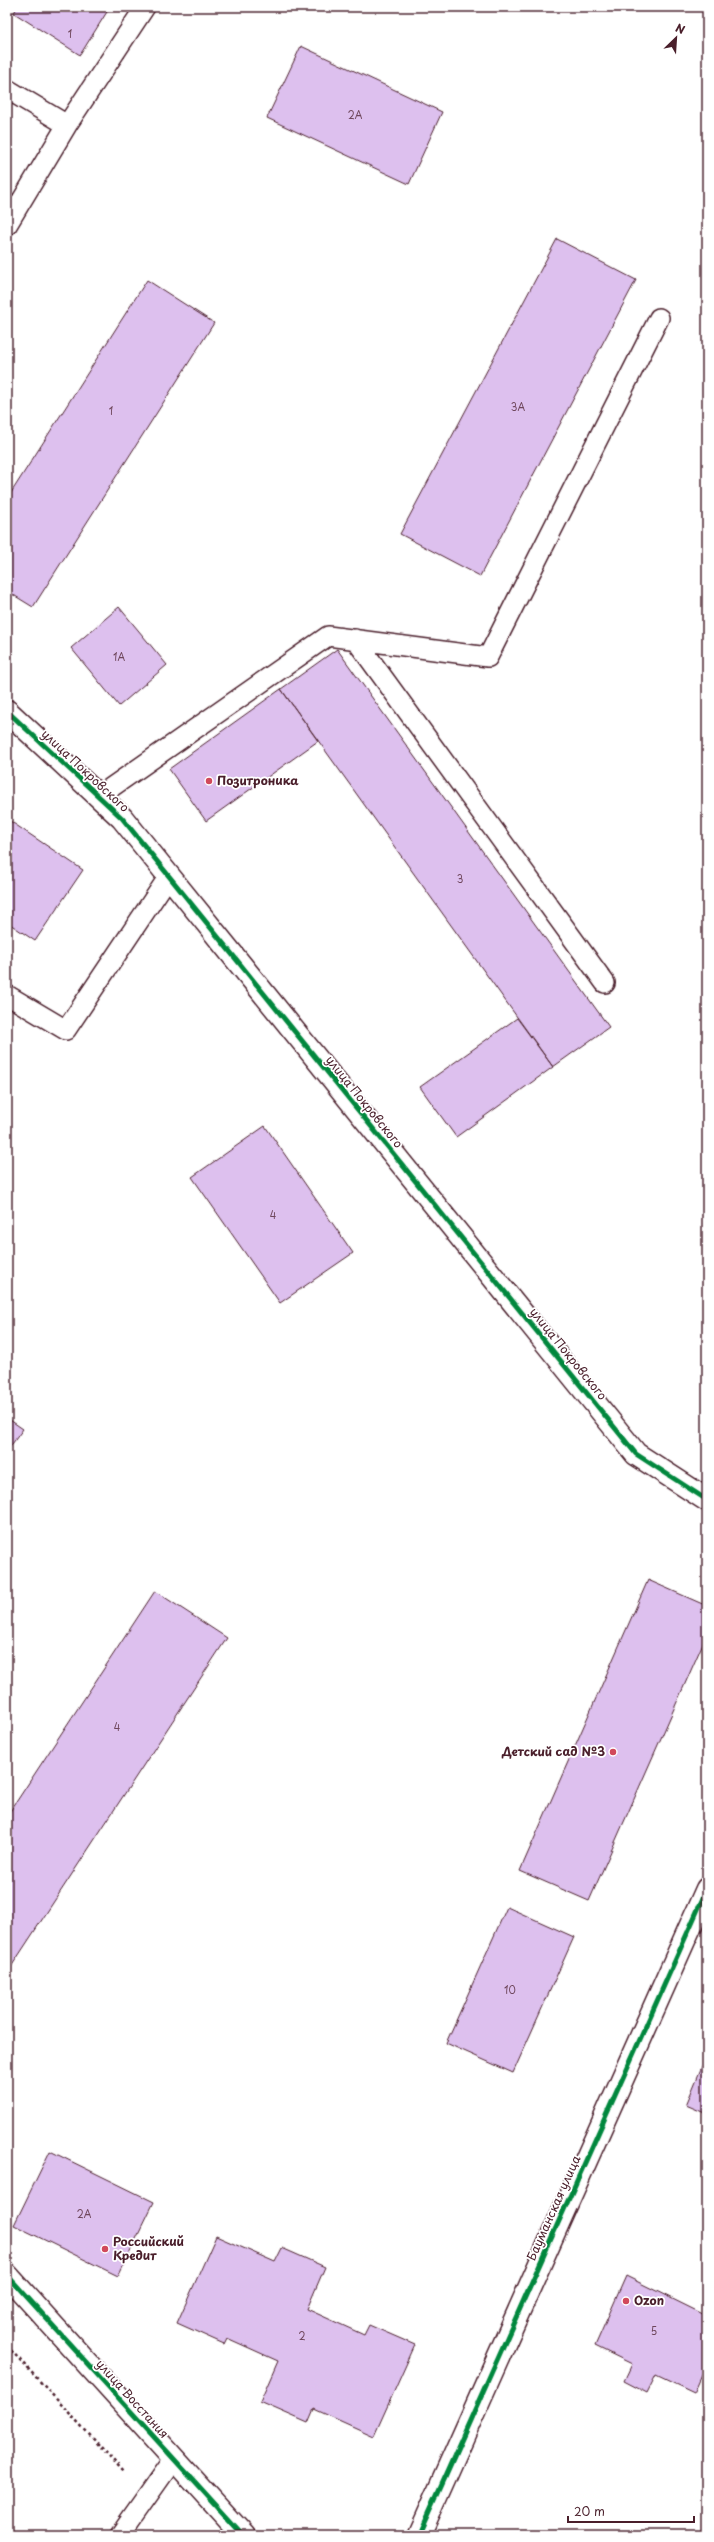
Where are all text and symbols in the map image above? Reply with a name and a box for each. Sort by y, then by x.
north arrow [656,18,696,58]
text: N [673,19,688,38]
house number: 1 [68,26,72,41]
house number: 2А [348,107,363,122]
house number: 3А [511,399,525,414]
house number: 1 [109,403,113,418]
house number: 1А [113,649,125,664]
street label: улица Покровского [38,725,134,816]
place label: Позитроника [217,771,299,789]
marker: Позитроника [204,776,214,786]
house number: 3 [457,871,463,886]
street label: улица Покровского [322,1051,408,1152]
house number: 4 [270,1207,277,1222]
street label: улица Покровского [526,1303,612,1404]
house number: 4 [114,1719,121,1734]
place label: Детский сад №3 [501,1742,605,1760]
marker: Детский сад №3 [608,1747,618,1757]
house number: 10 [504,1982,516,1997]
street label: Бауманская улица [522,2152,585,2263]
house number: 2А [77,2206,92,2221]
place label: Российский Кредит [113,2232,184,2264]
marker: Российский Кредит [100,2244,110,2254]
place label: Ozon [634,2291,664,2309]
marker: Ozon [621,2296,631,2306]
house number: 5 [651,2323,657,2338]
house number: 2 [298,2328,306,2343]
street label: улица Восстания [92,2355,173,2442]
scale bar [568,2498,694,2524]
text: 20 m [574,2502,605,2520]

